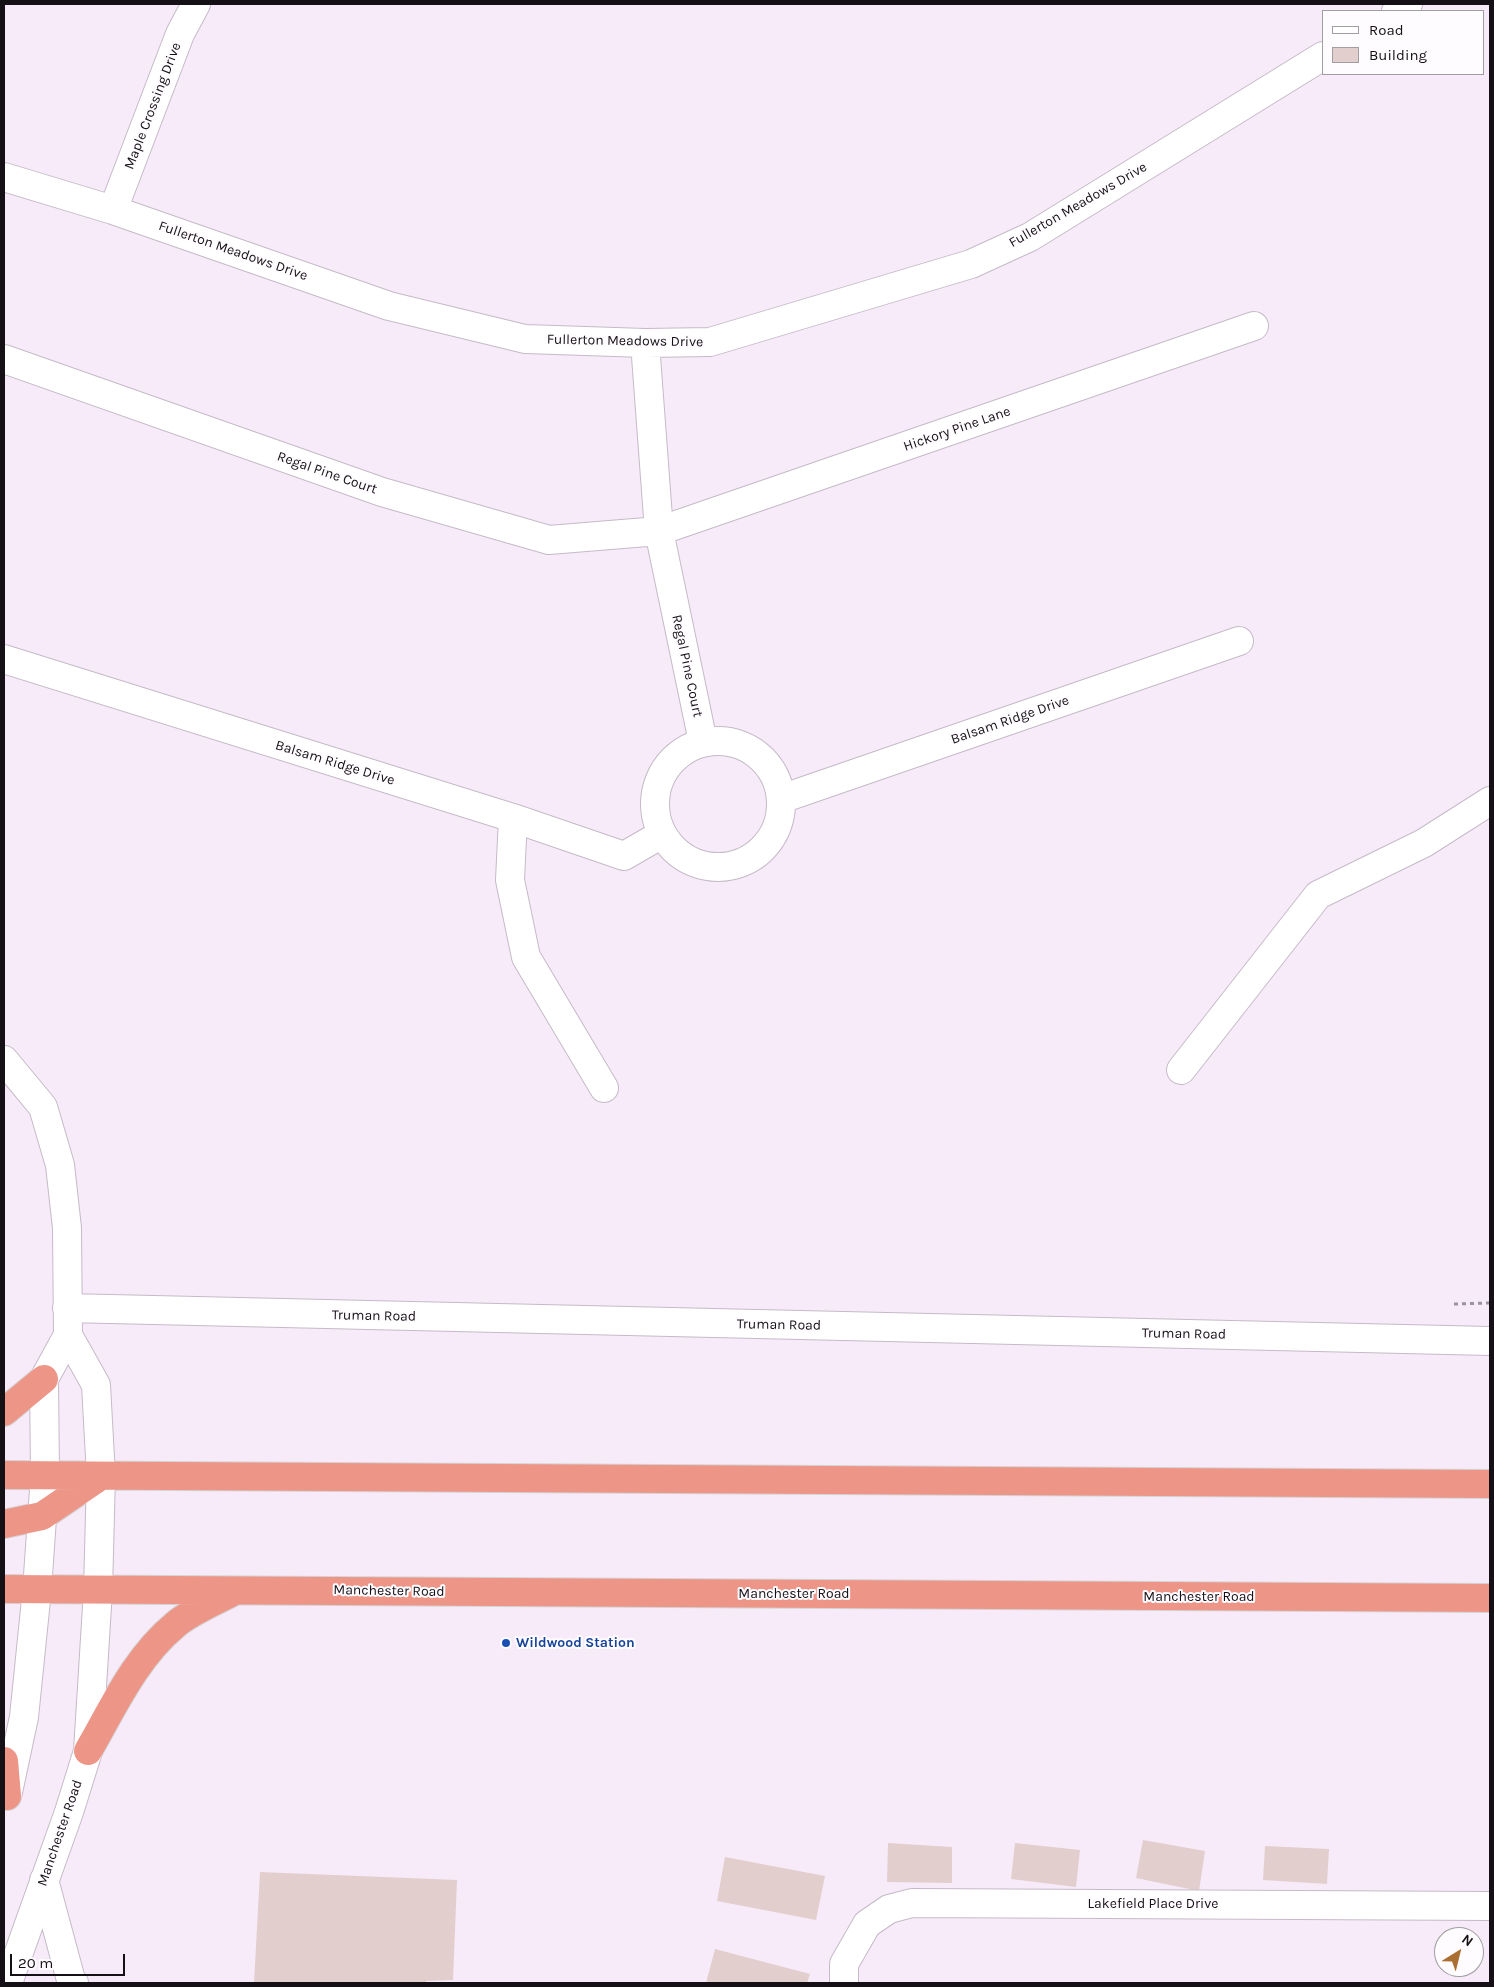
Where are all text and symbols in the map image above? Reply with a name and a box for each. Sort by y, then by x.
legend [1322,10,1484,75]
text: Road [1369,21,1404,39]
street label: Maple Crossing Drive [121,40,185,172]
text: Building [1369,46,1427,64]
street label: Fullerton Meadows Drive [1006,159,1150,251]
street label: Fullerton Meadows Drive [156,218,310,284]
street label: Fullerton Meadows Drive [547,331,703,351]
street label: Hickory Pine Lane [901,403,1013,455]
street label: Regal Pine Court [275,448,379,498]
street label: Regal Pine Court [668,613,706,719]
street label: Balsam Ridge Drive [949,692,1071,748]
street label: Balsam Ridge Drive [273,737,397,789]
street label: Truman Road [332,1307,416,1325]
street label: Truman Road [737,1316,821,1334]
street label: Truman Road [1142,1325,1226,1343]
street label: Manchester Road [333,1582,445,1600]
street label: Manchester Road [738,1586,850,1602]
street label: Manchester Road [1143,1589,1255,1605]
place label: Wildwood Station [516,1635,635,1651]
marker: Wildwood Station [500,1637,512,1649]
street label: Manchester Road [34,1778,86,1888]
street label: Lakefield Place Drive [1088,1896,1218,1912]
north arrow [1434,1927,1484,1977]
text: N [1458,1930,1477,1950]
scale bar [12,1944,128,1976]
text: 20 m [18,1954,53,1972]

